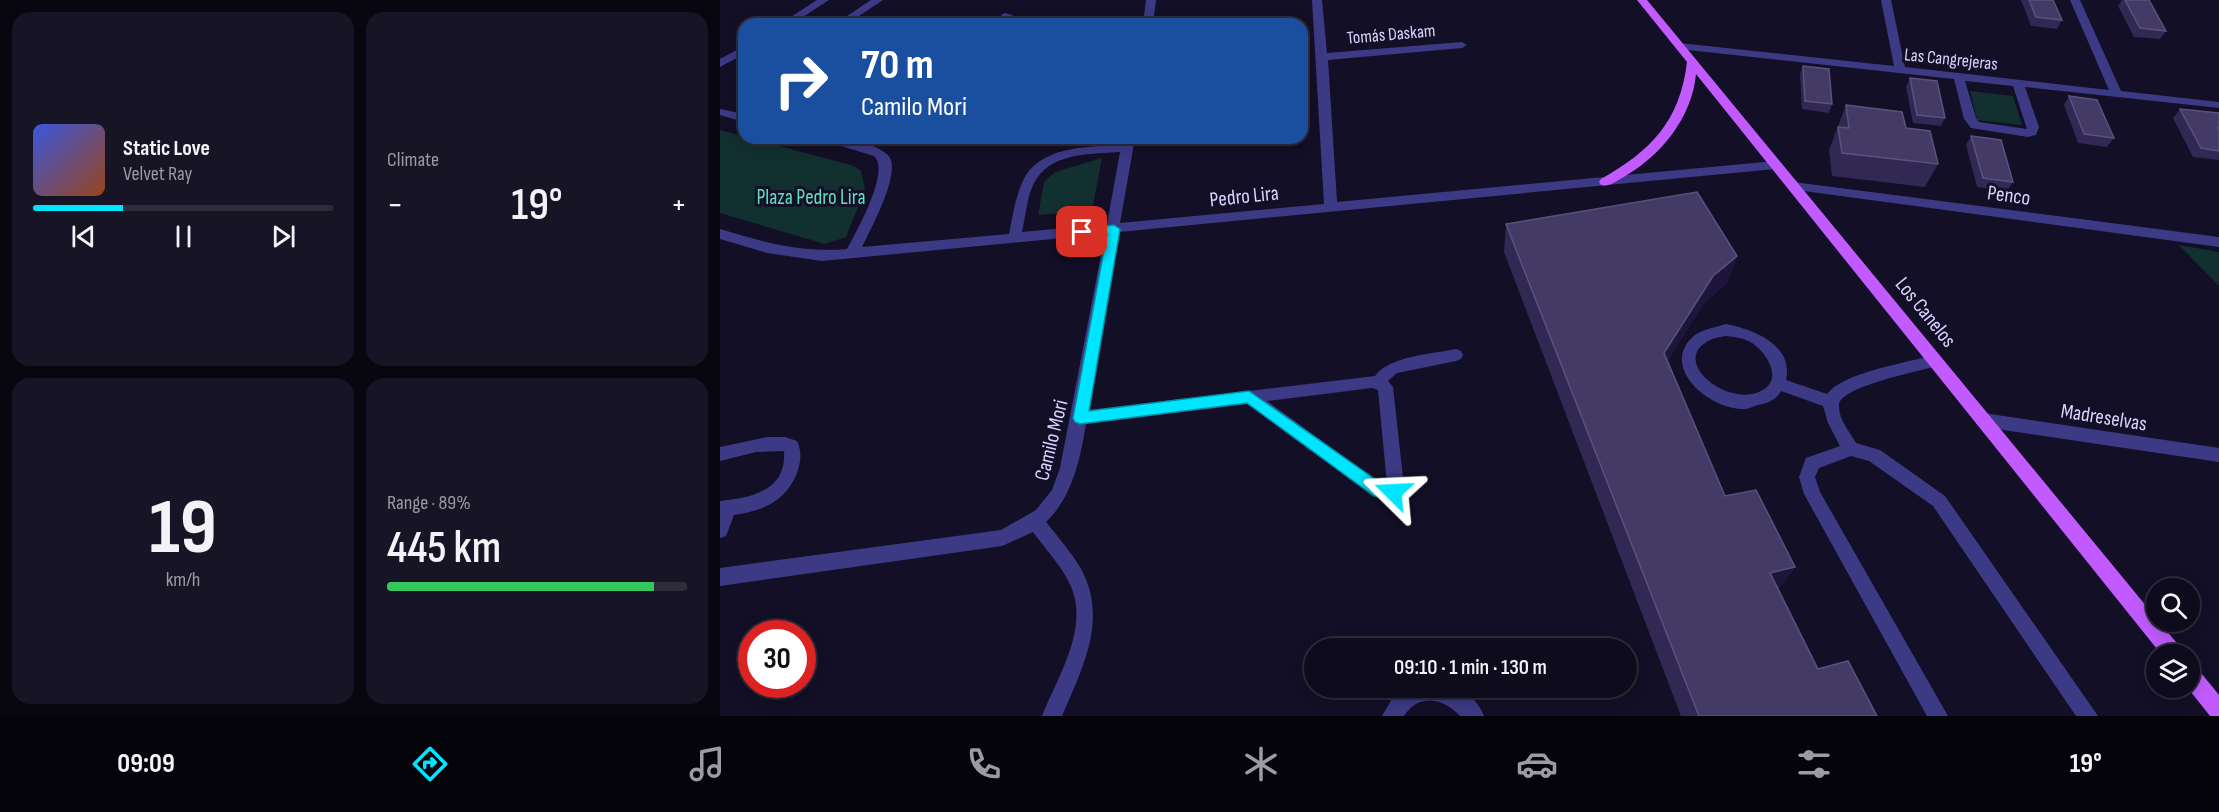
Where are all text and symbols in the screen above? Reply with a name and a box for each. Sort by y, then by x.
street label: Tomás Daskam [1346,20,1436,49]
text: 70 m [861,40,934,91]
icon: right [762,42,840,120]
street label: Las Cangrejeras [1903,44,1999,75]
text: Camilo Mori [861,91,967,123]
text: Static Love [123,135,210,162]
text: Climate [387,148,439,172]
text: Velvet Ray [123,162,192,186]
text: 19° [511,178,563,233]
street label: Pedro Lira [1208,180,1280,213]
street label: Penco [1986,180,2032,211]
text: − [387,185,403,225]
text: + [671,185,687,225]
park label: Plaza Pedro Lira [756,185,866,210]
pin [1056,206,1107,257]
icon: arrive [1065,215,1098,248]
icon: previous [67,220,100,253]
icon: pause [167,220,200,253]
icon: next [267,220,300,253]
street label: Los Canelos [1890,272,1961,352]
street label: Camilo Mori [1029,397,1074,483]
street label: Madreselvas [2059,398,2149,437]
position arrow [1361,460,1425,524]
text: 19 [149,482,217,575]
text: Range · 89% [387,491,471,515]
text: 445 km [387,521,501,576]
text: km/h [166,568,200,592]
map controls [2146,578,2200,698]
button: search [2146,578,2200,632]
speed limit sign: 30 [738,620,816,698]
button: layers [2146,644,2200,698]
text: 09:10 · 1 min · 130 m [1394,654,1547,681]
icon: directions [409,743,451,785]
icon: music [686,743,728,785]
icon: phone [963,743,1005,785]
icon: climate [1240,743,1282,785]
icon: car [1516,743,1558,785]
icon: filters [1793,743,1835,785]
text: 09:09 [117,748,175,780]
text: 19° [2070,748,2102,780]

